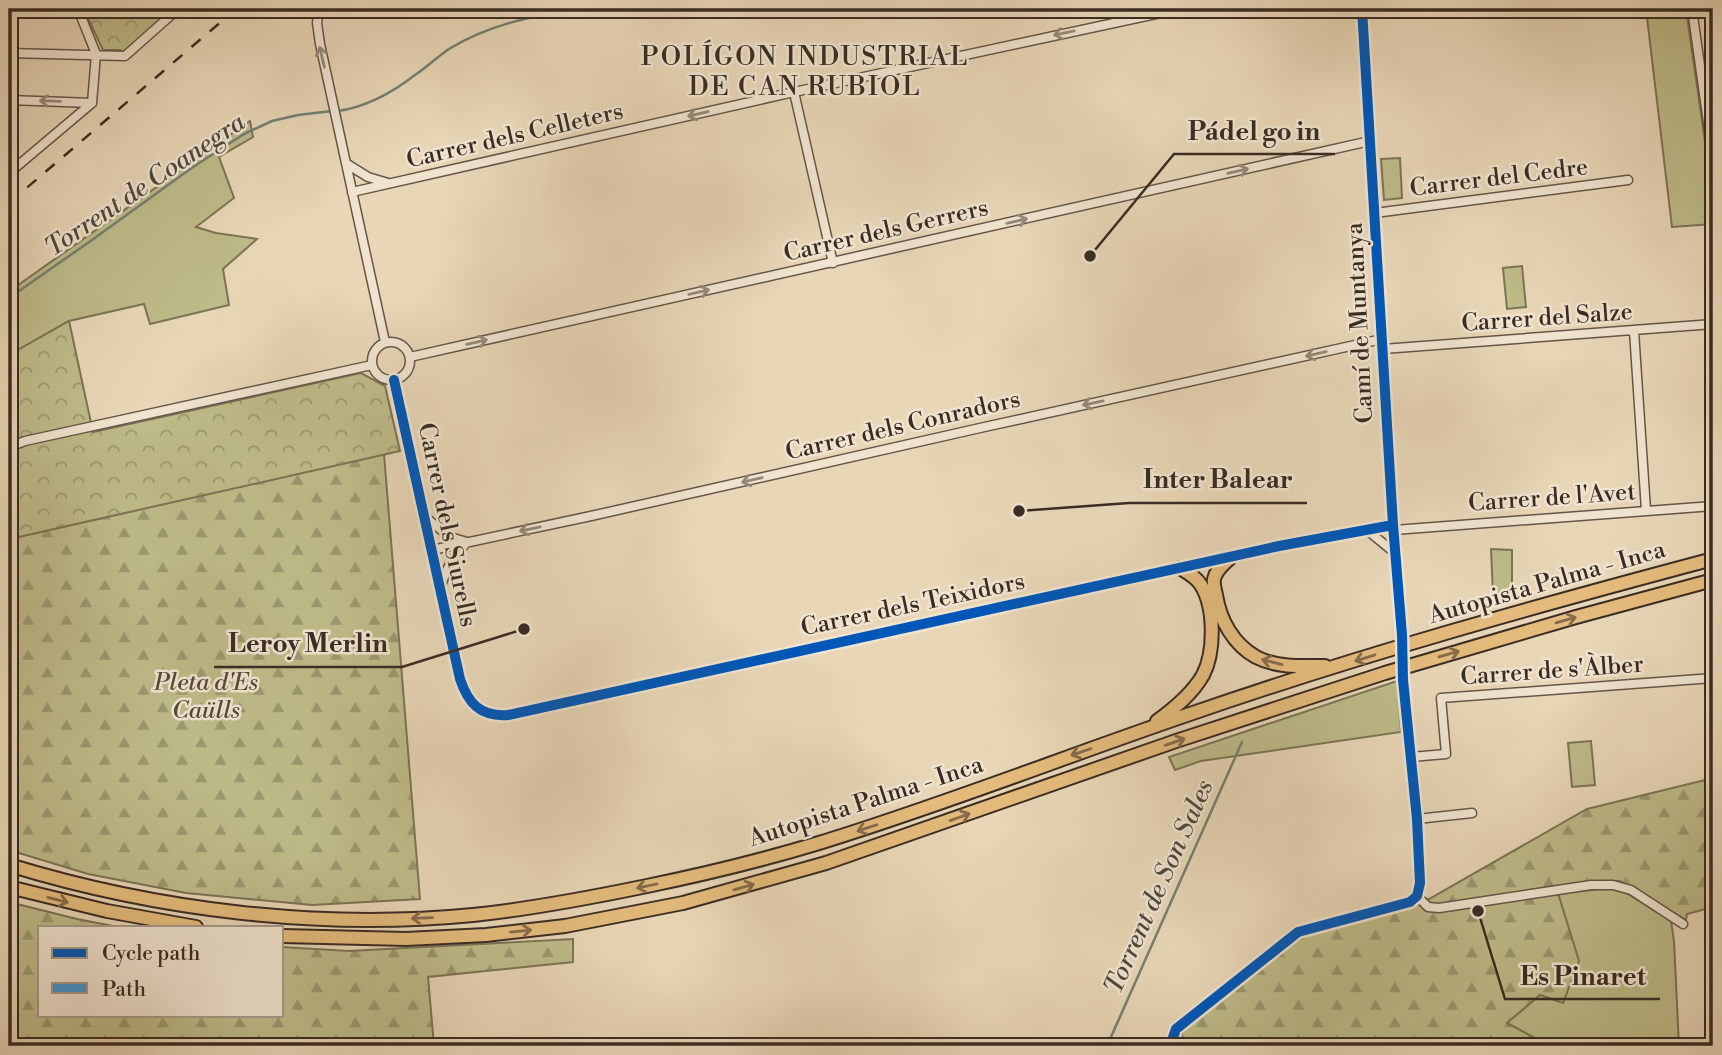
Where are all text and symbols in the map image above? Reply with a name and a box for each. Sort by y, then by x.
one-way arrow [1053,27,1076,41]
district label: POLÍGON INDUSTRIAL DE CAN RUBIOL [641,39,969,103]
one-way arrow [315,46,329,69]
one-way arrow [39,95,62,108]
street label: Carrer dels Celleters [404,96,626,176]
water label: Torrent de Coanegra [39,106,252,264]
callout: Pádel go in [1174,107,1335,154]
one-way arrow [687,108,710,121]
text: Pádel go in [1188,116,1320,148]
street label: Carrer del Cedre [1408,152,1590,204]
one-way arrow [1226,163,1249,177]
street label: Carrer dels Gerrers [781,193,991,269]
one-way arrow [1005,214,1027,227]
street label: Camí de Muntanya [1340,221,1380,424]
one-way arrow [687,285,710,299]
street label: Carrer del Salze [1460,297,1634,339]
one-way arrow [465,335,488,348]
one-way arrow [1305,348,1327,361]
street label: Carrer dels Conradors [783,384,1023,468]
one-way arrow [1082,397,1105,410]
street label: Carrer dels Siurells [411,420,483,630]
callout: Inter Balear [1129,456,1307,503]
text: Inter Balear [1143,464,1293,496]
one-way arrow [741,473,764,487]
street label: Carrer de l'Avet [1467,477,1637,519]
one-way arrow [519,523,542,537]
street label: Autopista Palma - Inca [1424,535,1670,631]
street label: Carrer dels Teixidors [798,567,1028,643]
one-way arrow [1555,613,1577,626]
callout: Leroy Merlin [214,620,402,667]
text: Leroy Merlin [228,628,388,660]
one-way arrow [1438,647,1460,660]
street label: Carrer de s'Àlber [1459,649,1645,692]
one-way arrow [1354,652,1376,665]
one-way arrow [1261,655,1284,668]
park label: Pleta d'Es Caülls [153,668,258,726]
one-way arrow [1164,735,1186,748]
one-way arrow [1071,747,1093,759]
street label: Autopista Palma - Inca [744,750,988,854]
water label: Torrent de Son Sales [1097,775,1221,999]
one-way arrow [949,810,971,822]
one-way arrow [856,822,878,835]
one-way arrow [636,879,659,893]
one-way arrow [733,879,755,892]
one-way arrow [46,894,69,907]
one-way arrow [411,911,434,925]
one-way arrow [509,924,532,937]
legend [38,926,284,1016]
text: Cycle path [102,941,201,967]
callout: Es Pinaret [1505,952,1660,999]
text: Es Pinaret [1520,961,1647,993]
text: Path [102,977,147,1003]

